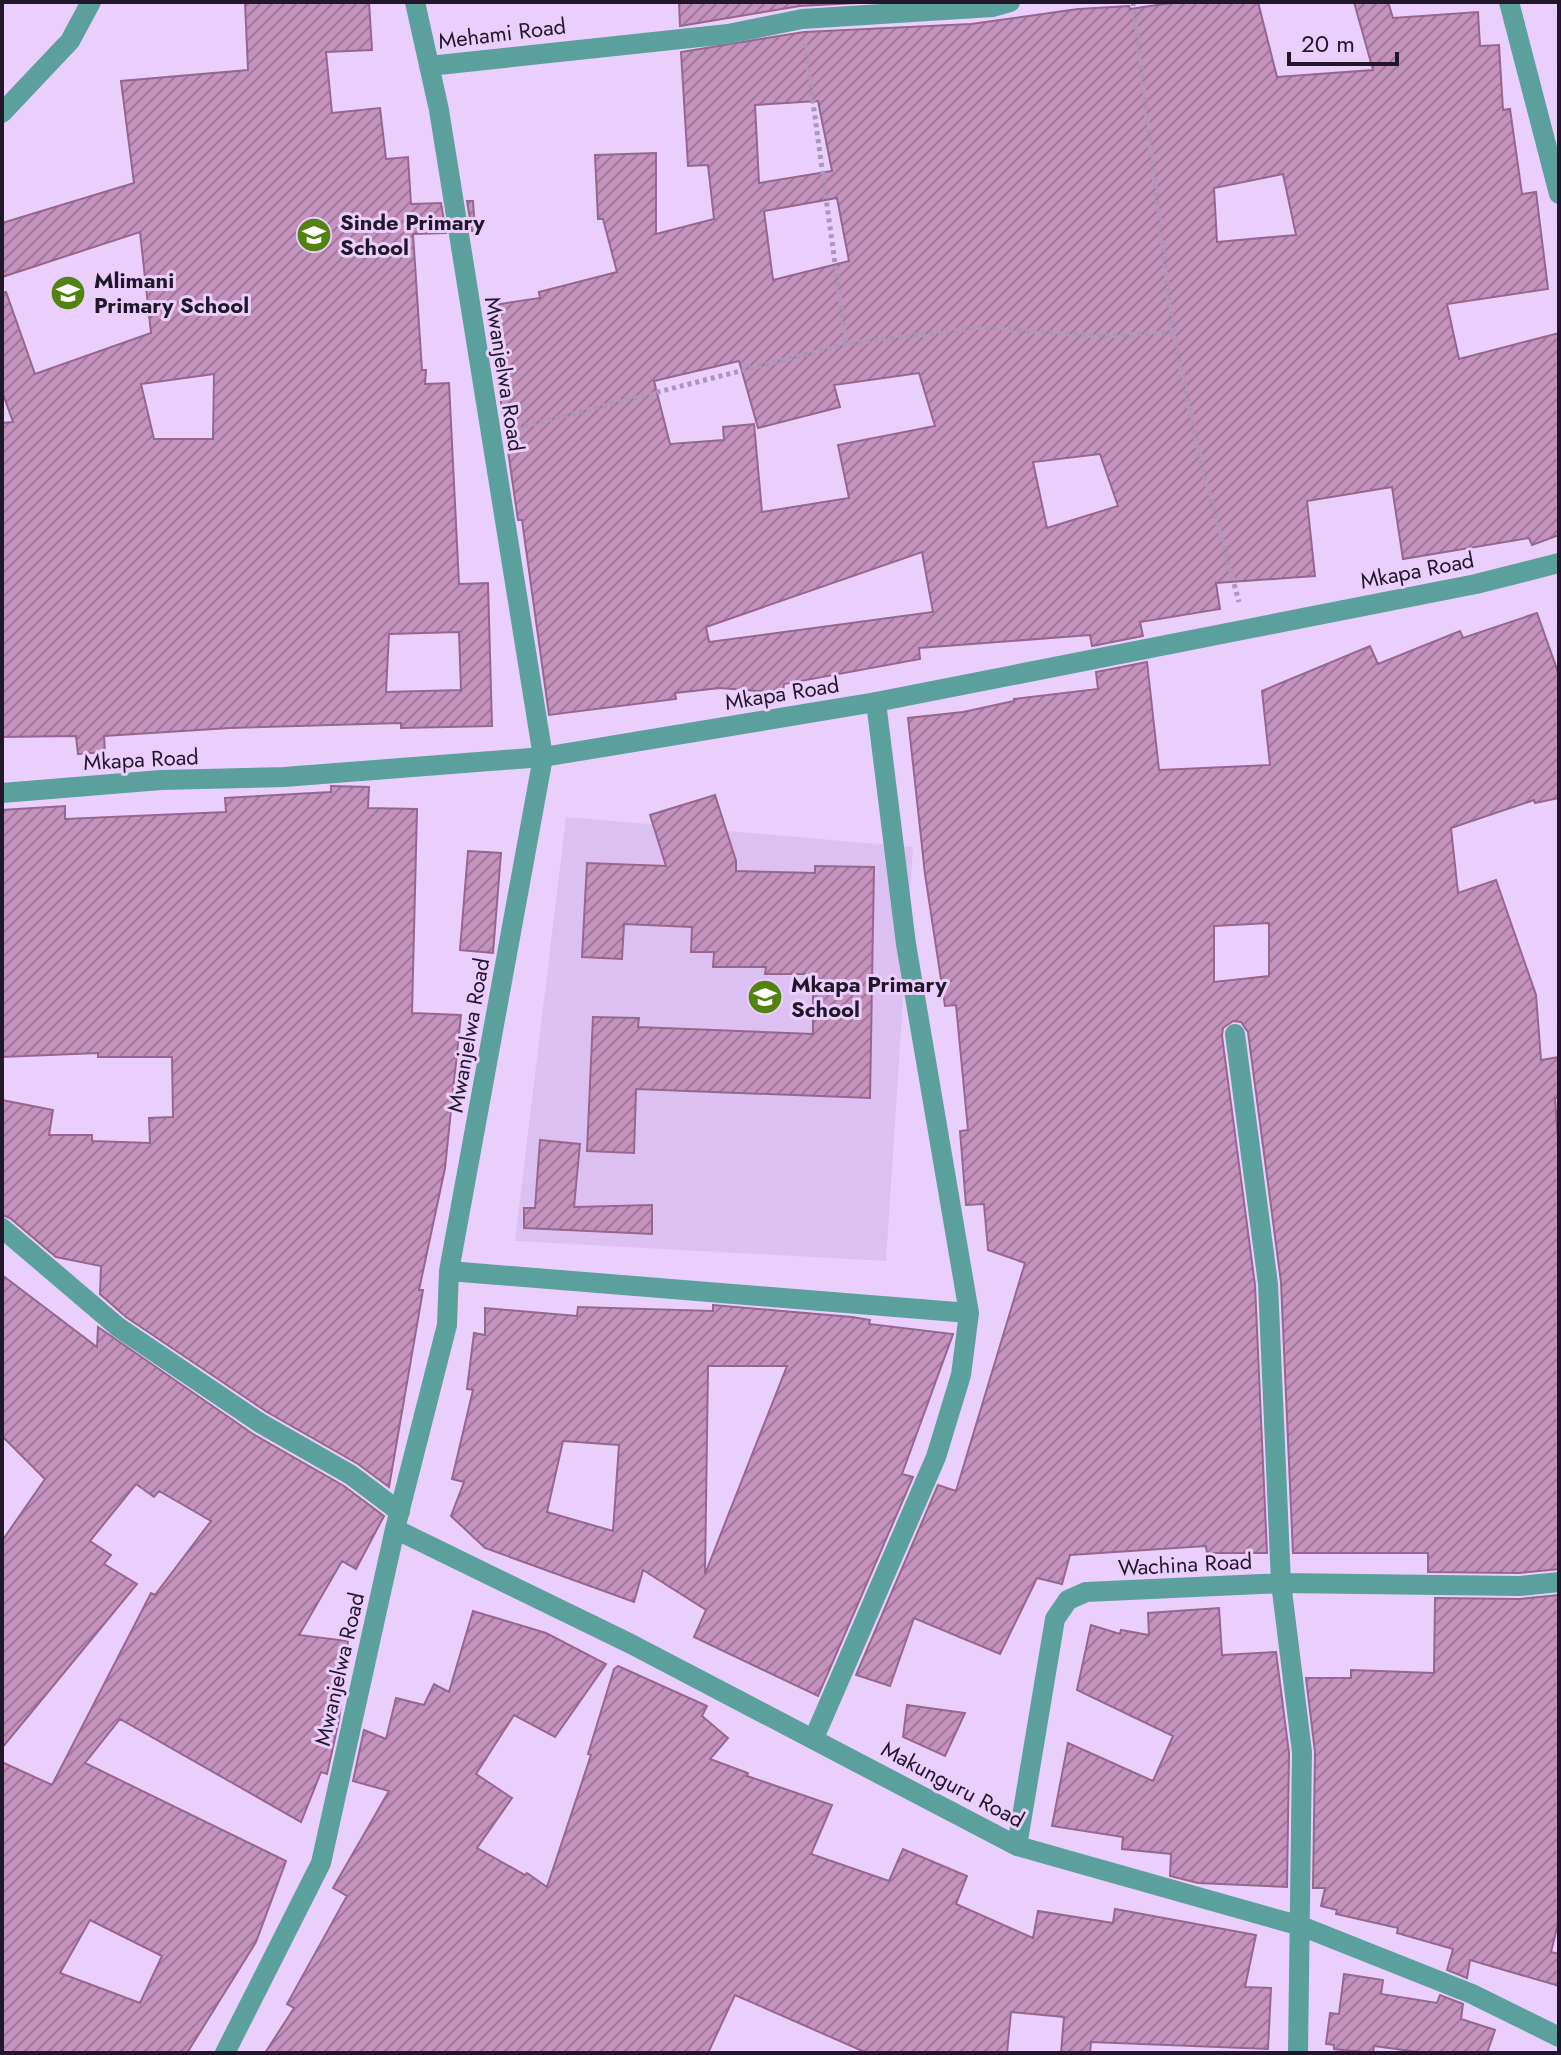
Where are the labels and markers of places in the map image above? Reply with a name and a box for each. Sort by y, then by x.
place label: Sinde Primary School [340,206,485,263]
school or university icon: Sinde Primary School [295,216,333,254]
place label: Mlimani Primary School [94,264,249,321]
school or university icon: Mlimani Primary School [49,274,87,312]
place label: Mkapa Primary School [791,968,947,1025]
school or university icon: Mkapa Primary School [746,978,784,1016]

